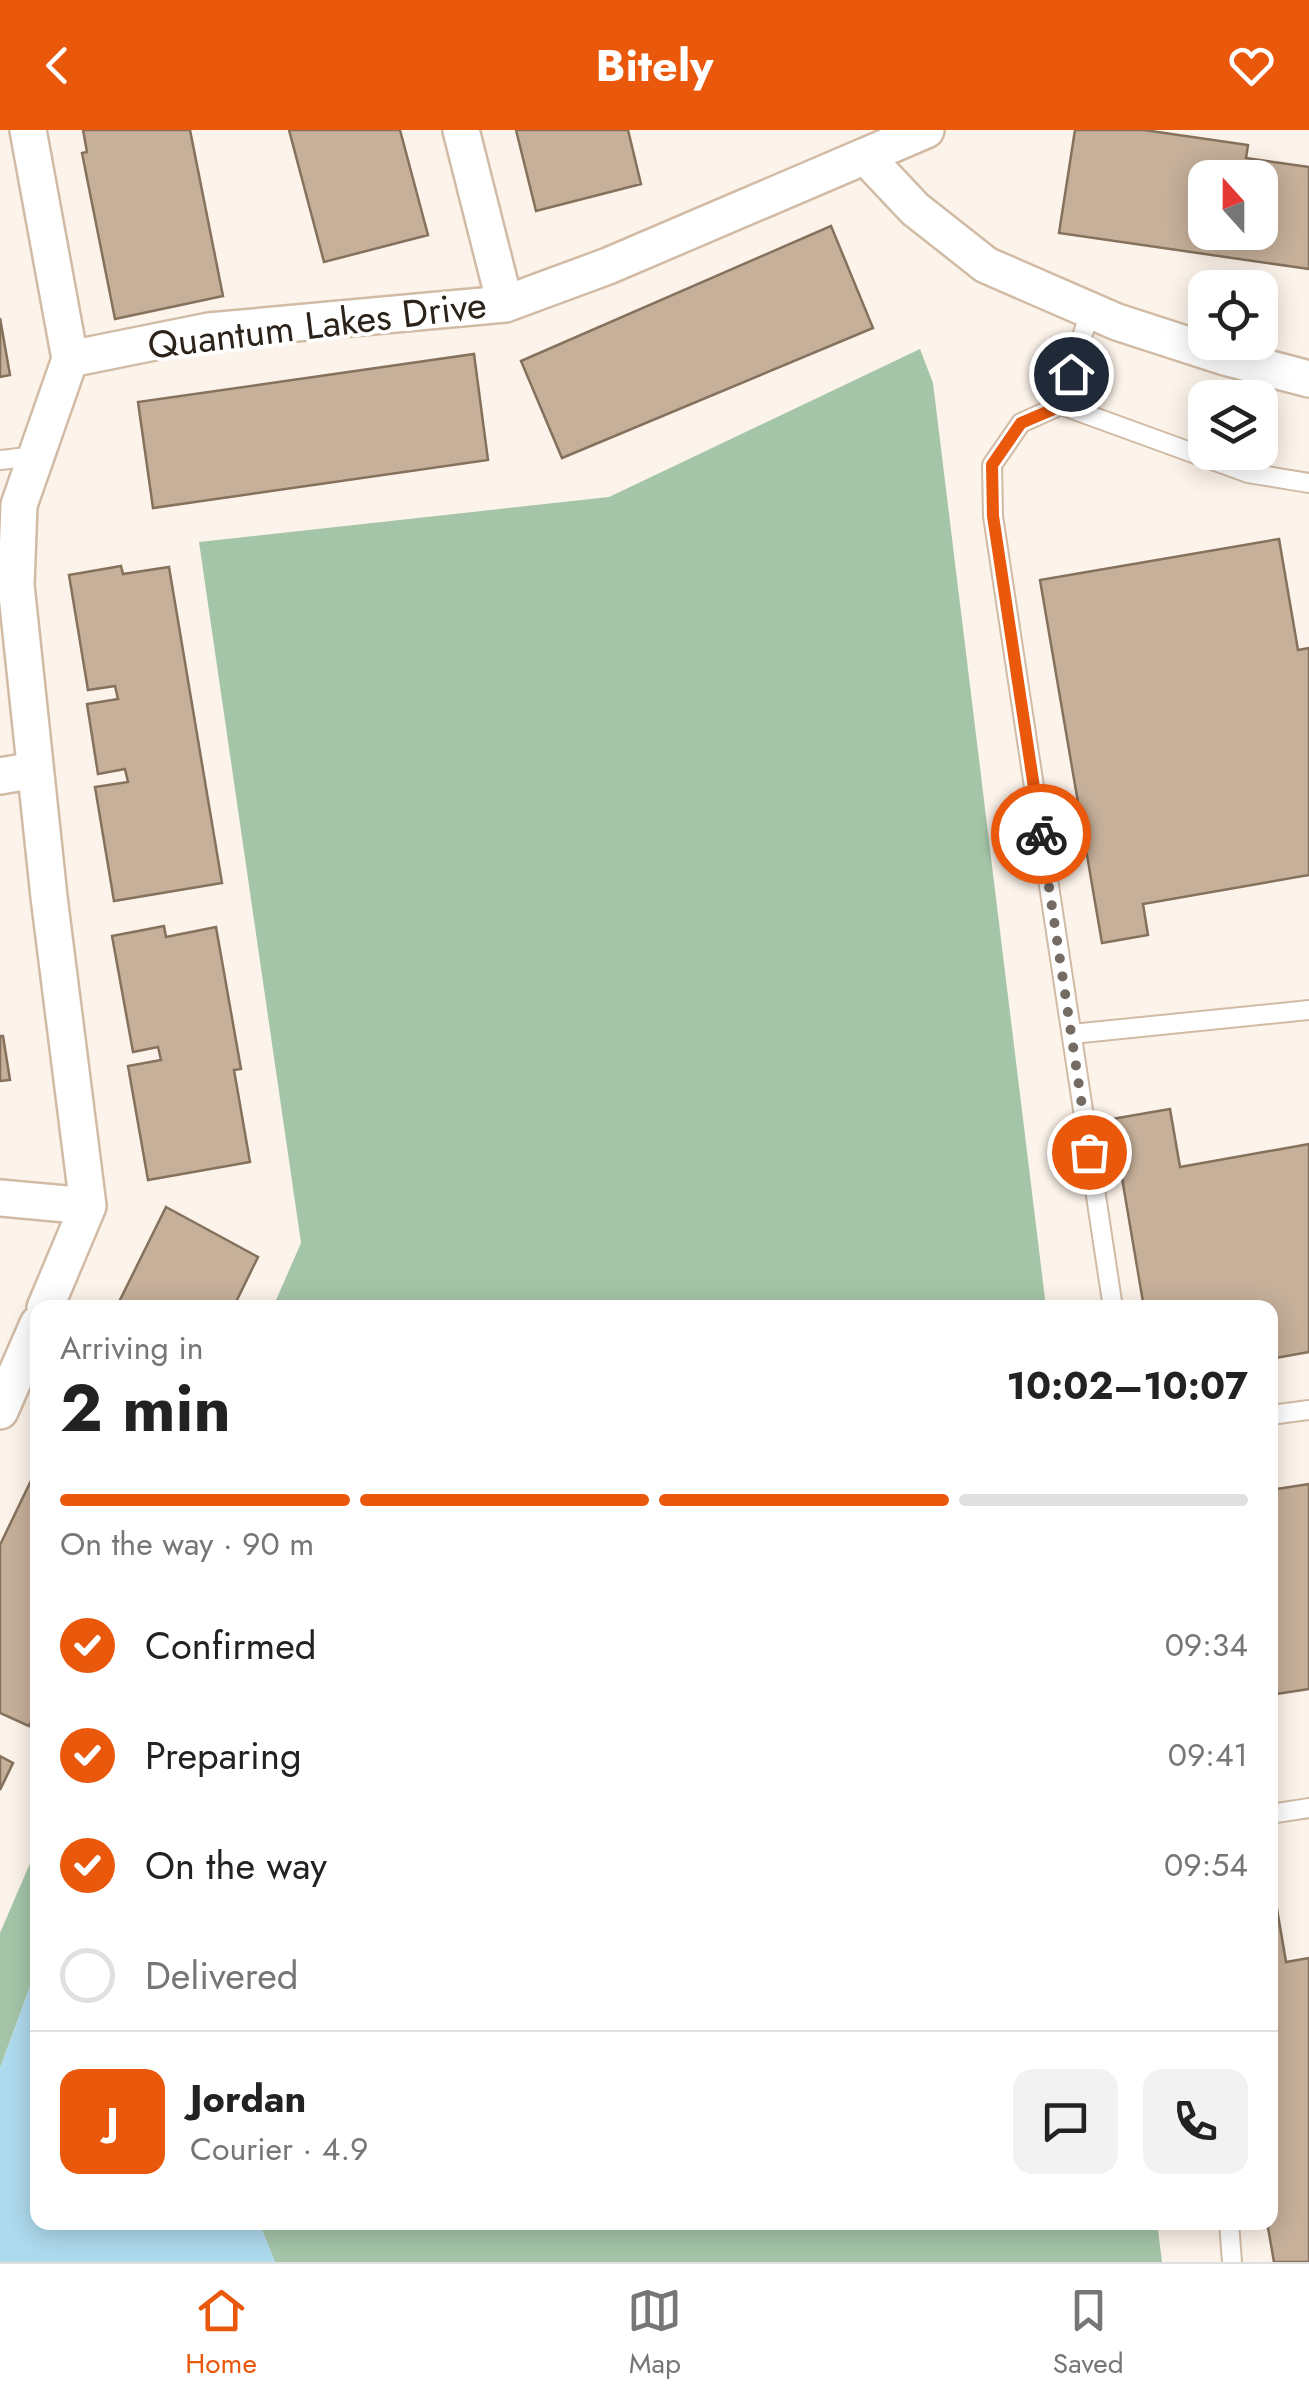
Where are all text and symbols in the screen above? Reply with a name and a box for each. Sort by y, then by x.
text: Bitely [596,33,714,98]
icon: back [30,38,85,93]
icon: heart [1224,38,1279,93]
north arrow [1188,160,1278,250]
map controls [1188,160,1278,470]
button: locate [1188,270,1278,360]
street label: Quantum Lakes Drive [145,276,489,373]
pin [1029,332,1114,417]
icon: home [1044,347,1099,402]
button: layers [1188,380,1278,470]
courier [991,784,1091,884]
icon: bike [1014,807,1069,862]
pin [1047,1110,1132,1195]
icon: bag [1062,1125,1117,1180]
text: Arriving in [60,1325,204,1371]
text: 10:02–10:07 [1007,1358,1248,1413]
text: 2 min [60,1361,231,1455]
text: On the way · 90 m [60,1521,314,1567]
icon: check [60,1618,115,1673]
text: Confirmed [145,1618,316,1673]
text: 09:34 [1165,1622,1248,1668]
icon: check [60,1728,115,1783]
text: Preparing [145,1728,302,1783]
text: 09:41 [1168,1732,1248,1778]
icon: check [60,1838,115,1893]
text: On the way [145,1838,327,1893]
text: 09:54 [1164,1842,1248,1888]
text: Delivered [145,1948,298,2003]
button: chat [1013,2069,1118,2174]
button: phone [1143,2069,1248,2174]
text: Jordan [190,2071,306,2126]
text: J [106,2094,119,2149]
text: Courier · 4.9 [190,2126,368,2172]
tab: Home [185,2283,257,2384]
tab: Map [627,2283,682,2384]
tab: Saved [1053,2283,1124,2384]

